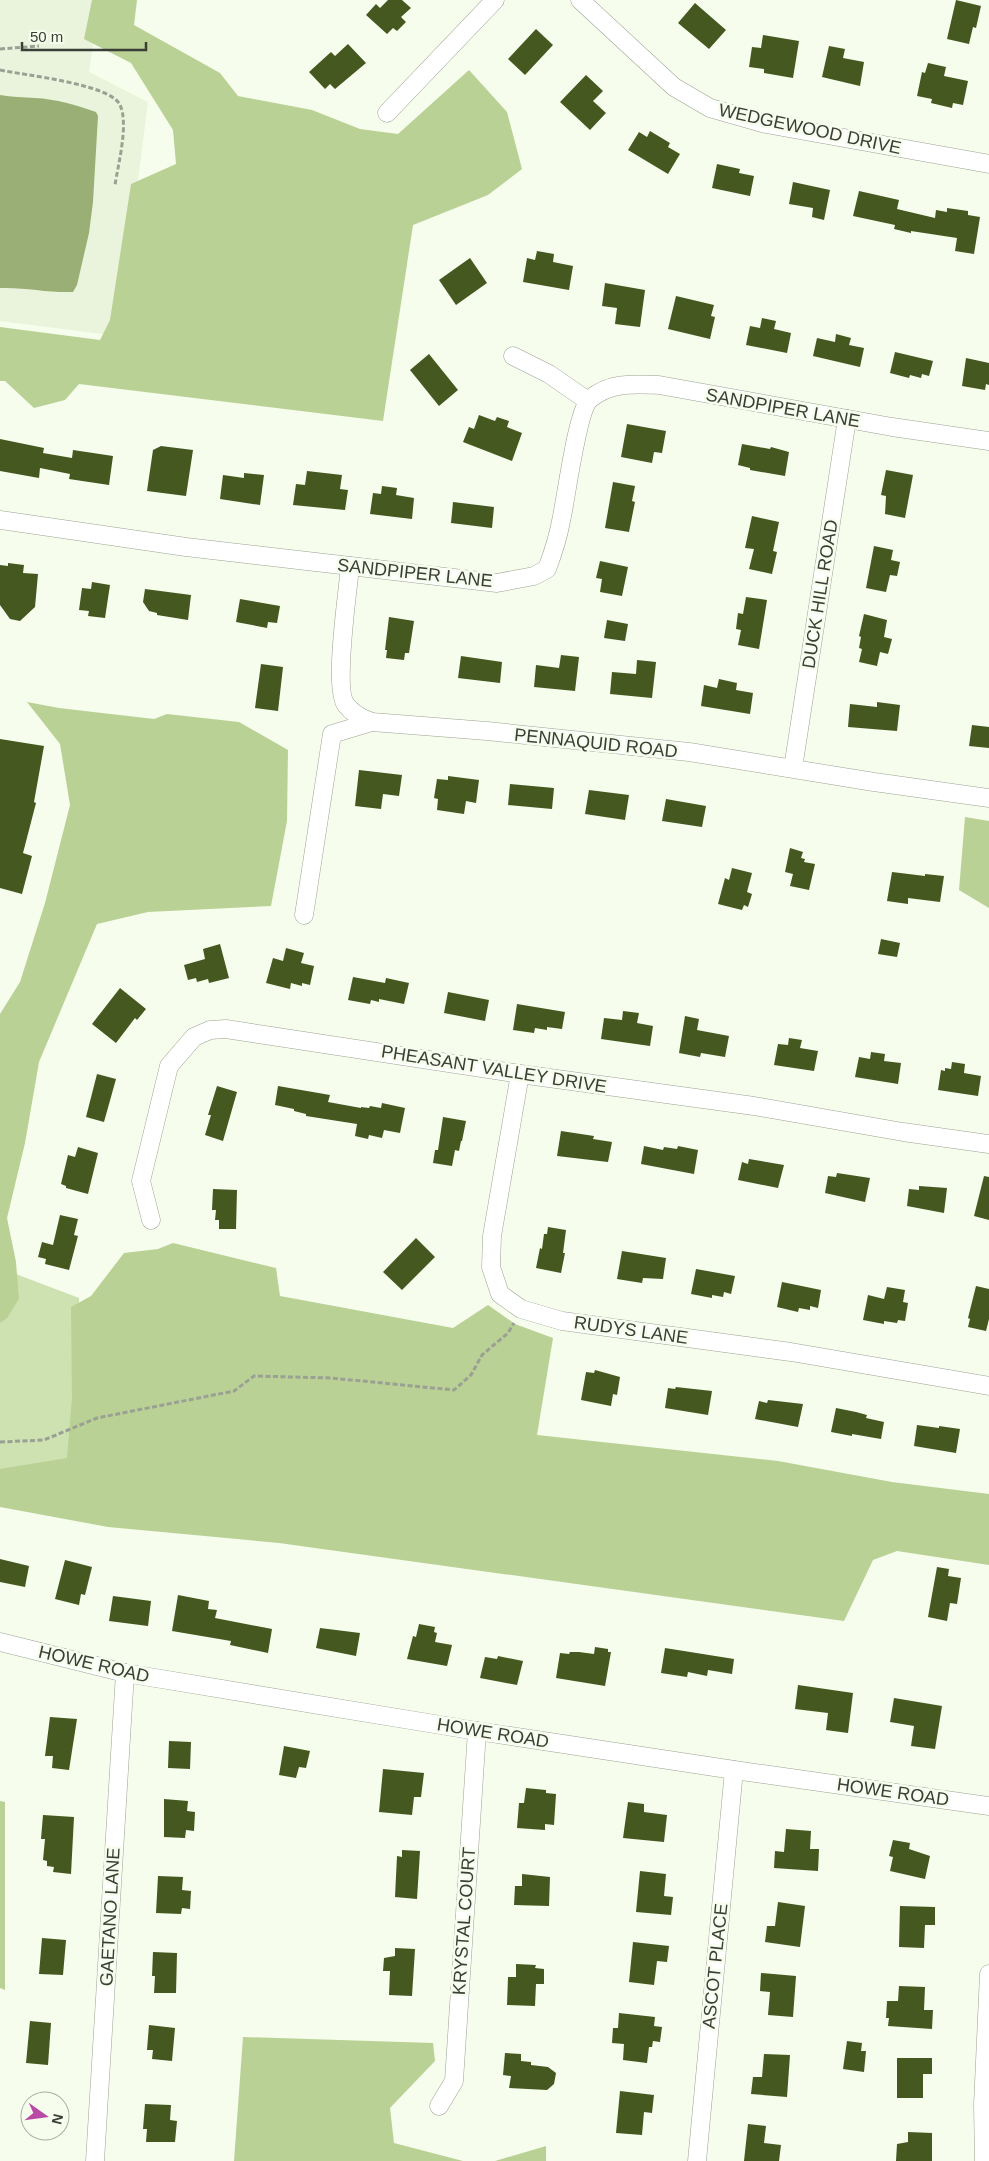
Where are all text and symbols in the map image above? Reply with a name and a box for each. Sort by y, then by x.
scale bar [22,20,146,52]
text: 50 m [30,28,63,45]
street label: WEDGEWOOD DRIVE [717,100,903,158]
street label: SANDPIPER LANE [704,385,862,431]
street label: DUCK HILL ROAD [798,518,842,670]
street label: SANDPIPER LANE [336,555,494,591]
street label: PENNAQUID ROAD [513,724,679,762]
street label: PHEASANT VALLEY DRIVE [380,1041,608,1097]
street label: RUDYS LANE [573,1312,689,1348]
street label: HOWE ROAD [37,1642,151,1686]
street label: HOWE ROAD [436,1714,550,1752]
street label: HOWE ROAD [836,1774,950,1810]
street label: KRYSTAL COURT [449,1846,479,1996]
street label: GAETANO LANE [96,1847,124,1987]
street label: ASCOT PLACE [698,1902,732,2030]
north arrow [20,2091,70,2141]
text: N [49,2112,67,2126]

